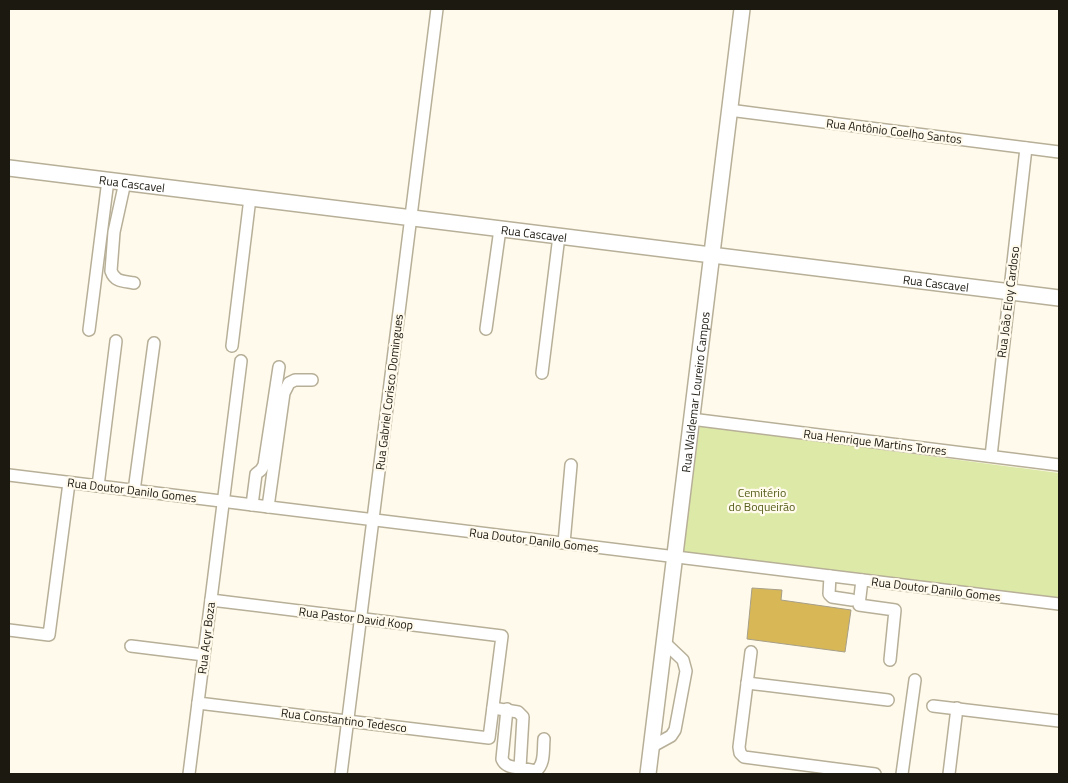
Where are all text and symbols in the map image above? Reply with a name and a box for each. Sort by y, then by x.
street label: Rua Antônio Coelho Santos [825,113,963,149]
street label: Rua Cascavel [98,170,166,197]
street label: Rua Cascavel [500,220,568,246]
street label: Rua João Eloy Cardoso [992,245,1024,359]
street label: Rua Cascavel [902,269,970,296]
street label: Rua Waldemar Loureiro Campos [676,310,714,473]
street label: Rua Gabriel Corisco Domingues [370,313,408,471]
street label: Rua Henrique Martins Torres [802,424,948,460]
street label: Rua Doutor Danilo Gomes [66,473,198,507]
park label: Cemitério do Boqueirão [729,483,795,516]
street label: Rua Doutor Danilo Gomes [468,523,600,557]
street label: Rua Doutor Danilo Gomes [870,572,1002,606]
street label: Rua Acyr Boza [192,601,220,675]
street label: Rua Pastor David Koop [298,602,414,634]
street label: Rua Constantino Tedesco [280,703,408,737]

